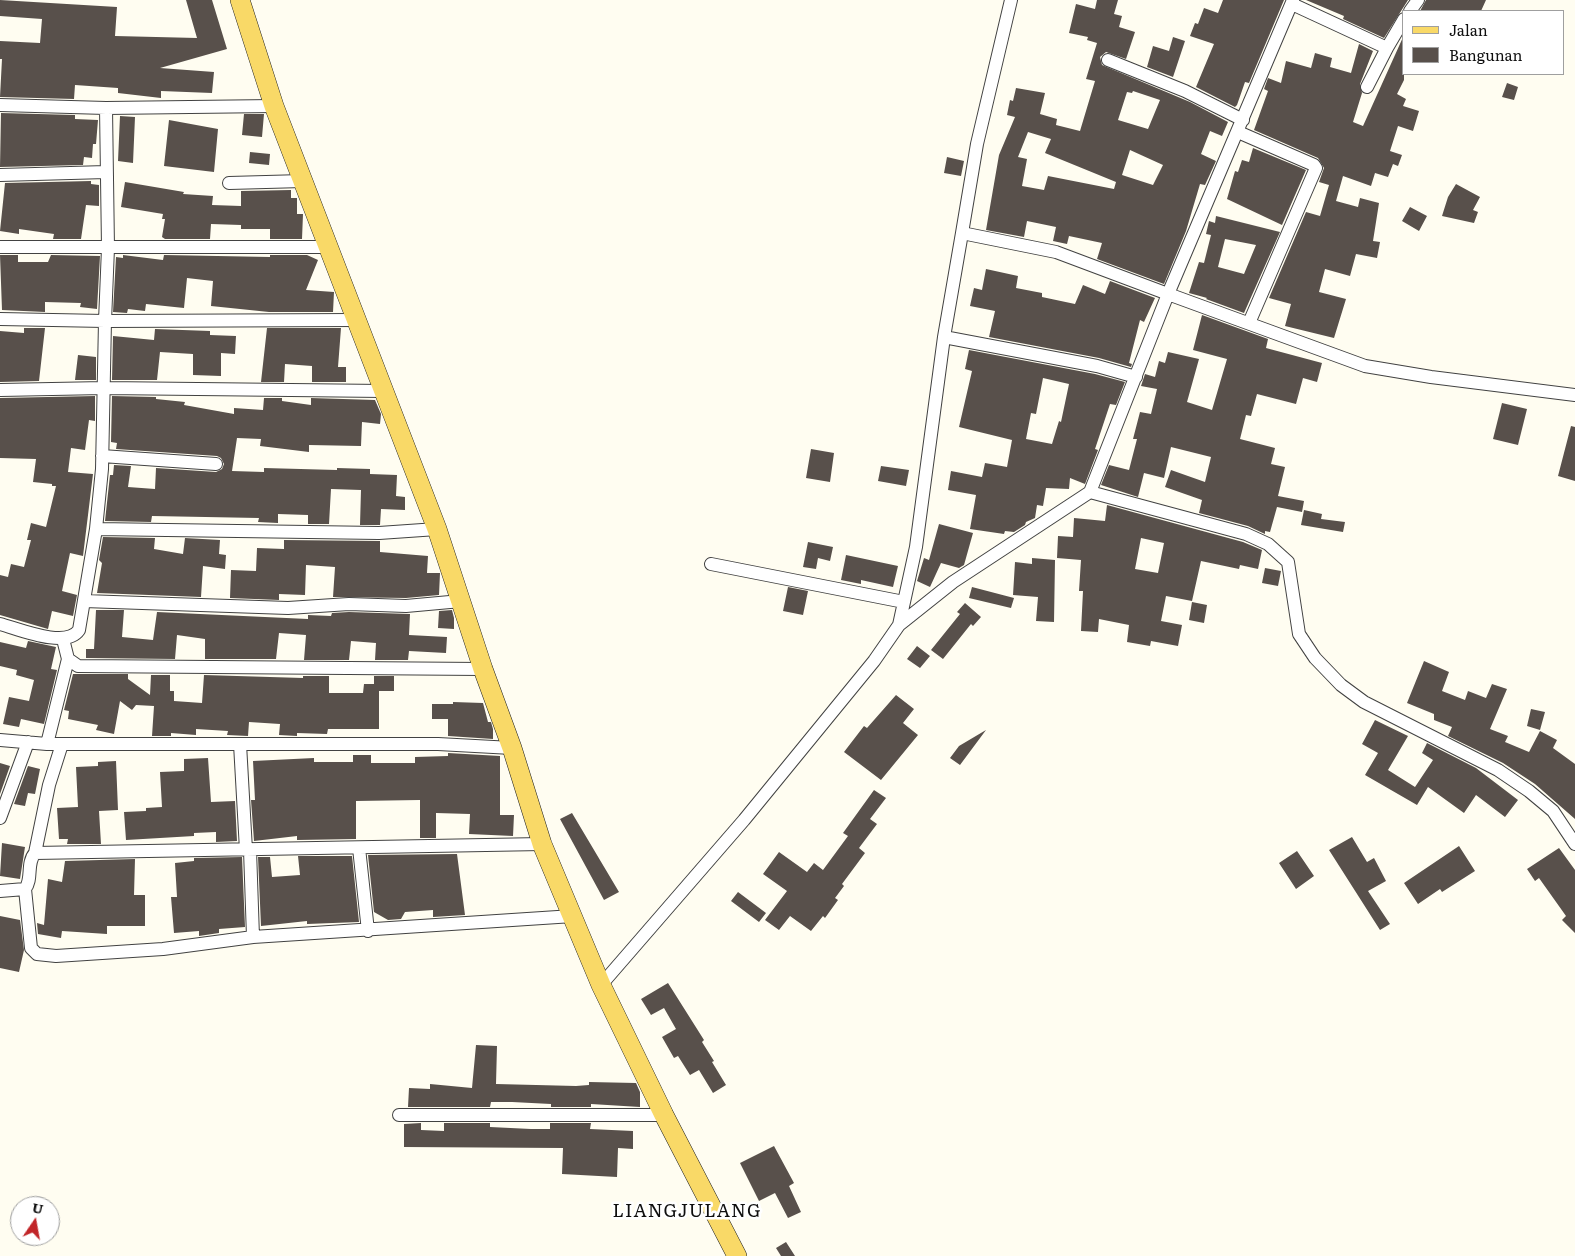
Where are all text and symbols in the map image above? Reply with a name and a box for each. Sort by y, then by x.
legend [1402,10,1565,75]
text: Jalan [1449,18,1488,41]
text: Bangunan [1449,43,1522,66]
north arrow [10,1196,60,1246]
text: U [30,1196,45,1218]
district label: LIANGJULANG [611,1201,763,1223]

